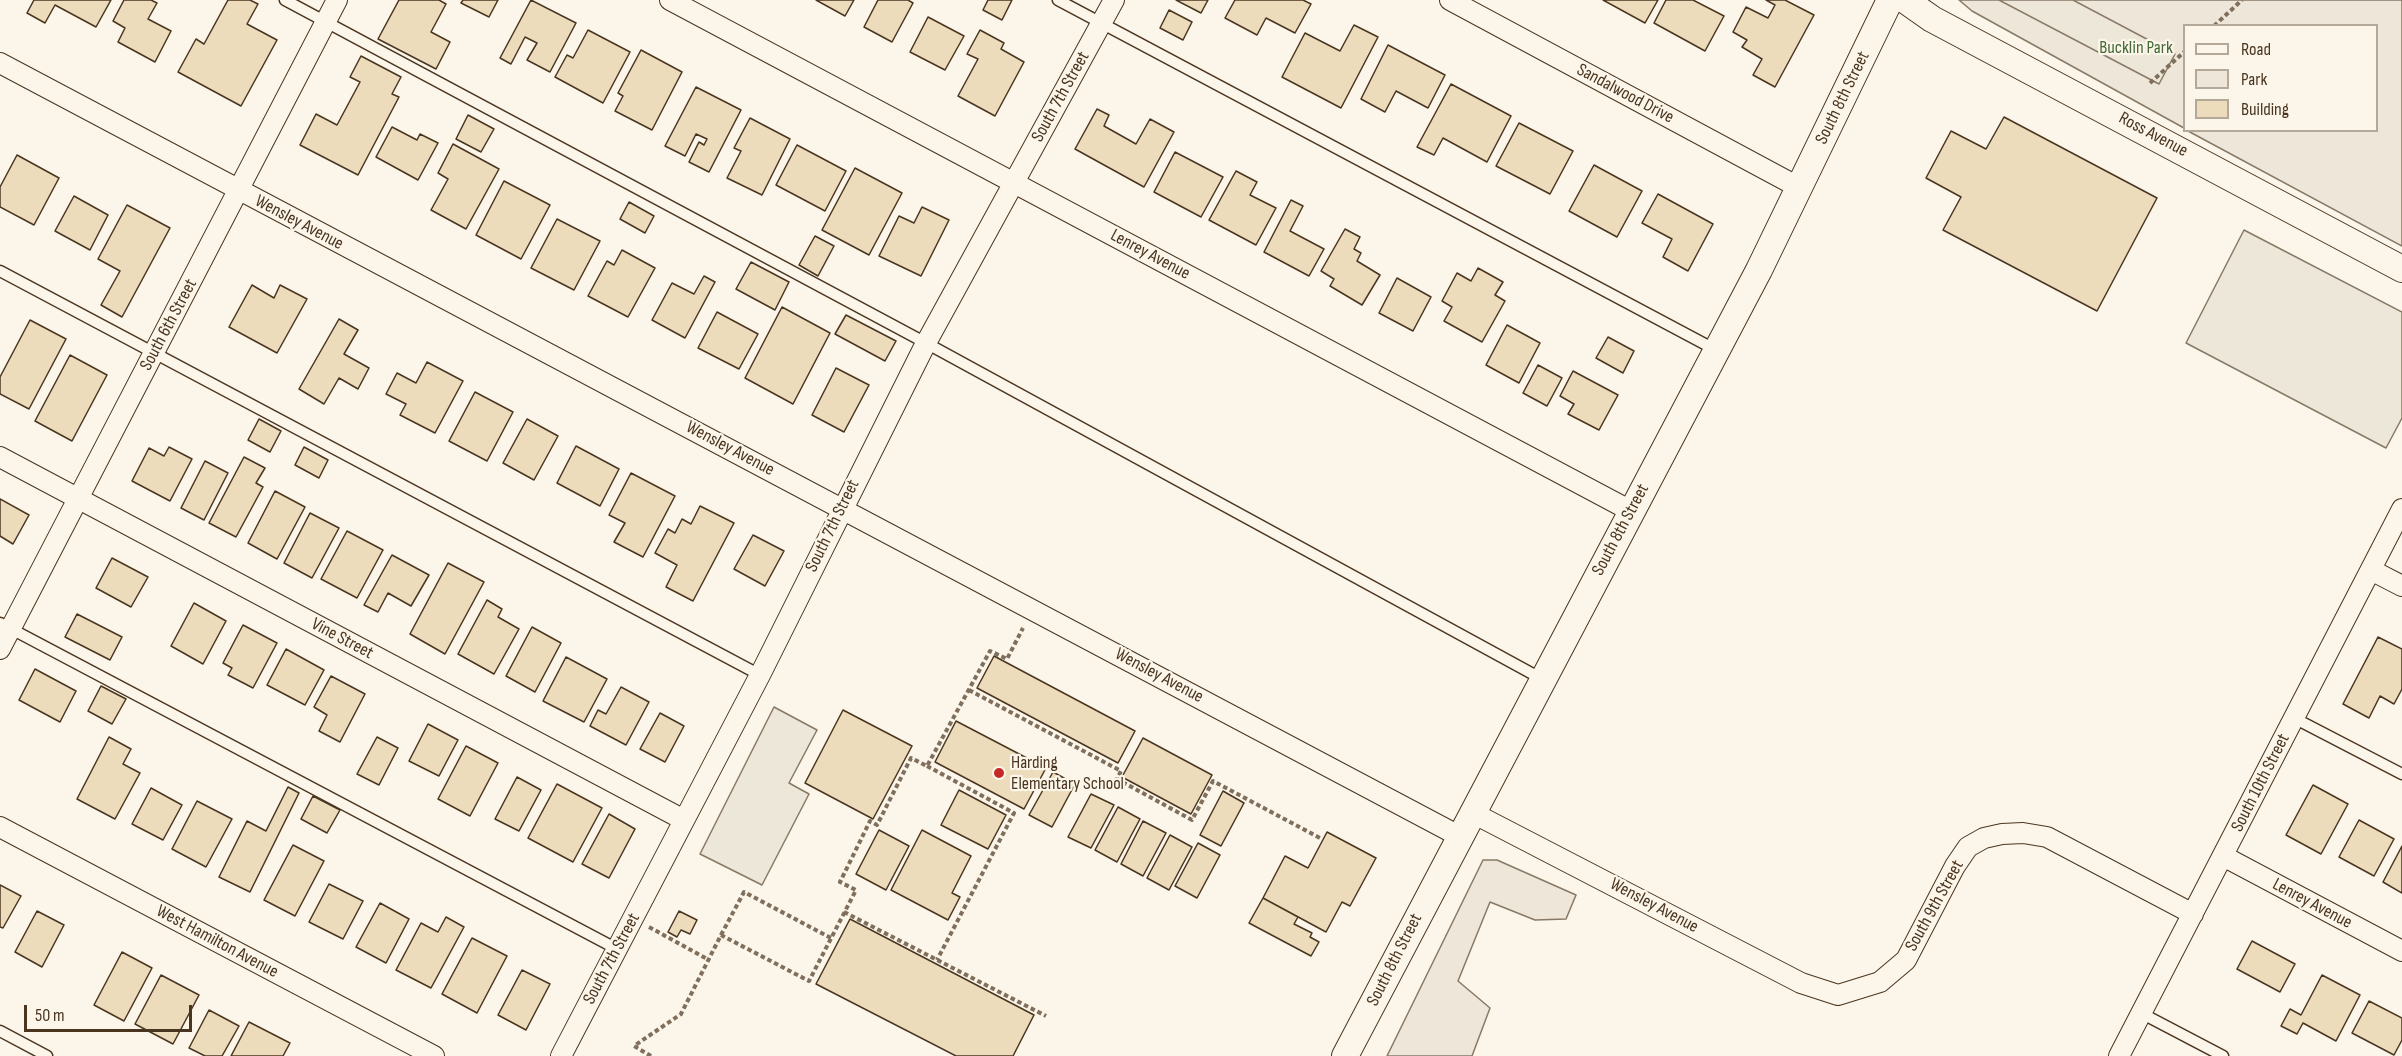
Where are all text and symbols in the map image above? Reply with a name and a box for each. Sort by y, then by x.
legend [2183,24,2378,132]
park label: Bucklin Park [2099,37,2173,59]
text: Road [2241,39,2271,60]
street label: South 7th Street [1027,48,1095,146]
street label: South 8th Street [1811,48,1875,148]
street label: Sandalwood Drive [1573,59,1677,129]
text: Park [2241,69,2267,90]
text: Building [2241,99,2289,120]
street label: Ross Avenue [2115,108,2191,162]
street label: Wensley Avenue [251,191,347,255]
street label: Lenrey Avenue [1106,225,1194,285]
street label: South 6th Street [136,275,202,375]
street label: Wensley Avenue [682,417,778,481]
street label: South 7th Street [801,476,865,576]
street label: South 8th Street [1588,480,1654,580]
street label: Vine Street [307,614,377,664]
street label: Wensley Avenue [1111,644,1207,708]
street label: South 10th Street [2227,730,2295,836]
place label: Harding Elementary School [1011,752,1124,795]
marker: Harding Elementary School [992,766,1006,780]
street label: South 9th Street [1901,857,1969,955]
street label: Wensley Avenue [1606,874,1702,938]
street label: Lenrey Avenue [2268,874,2356,934]
street label: West Hamilton Avenue [152,901,282,983]
street label: South 7th Street [579,910,645,1008]
street label: South 8th Street [1363,910,1427,1010]
scale bar [27,993,195,1031]
text: 50 m [35,1005,65,1026]

